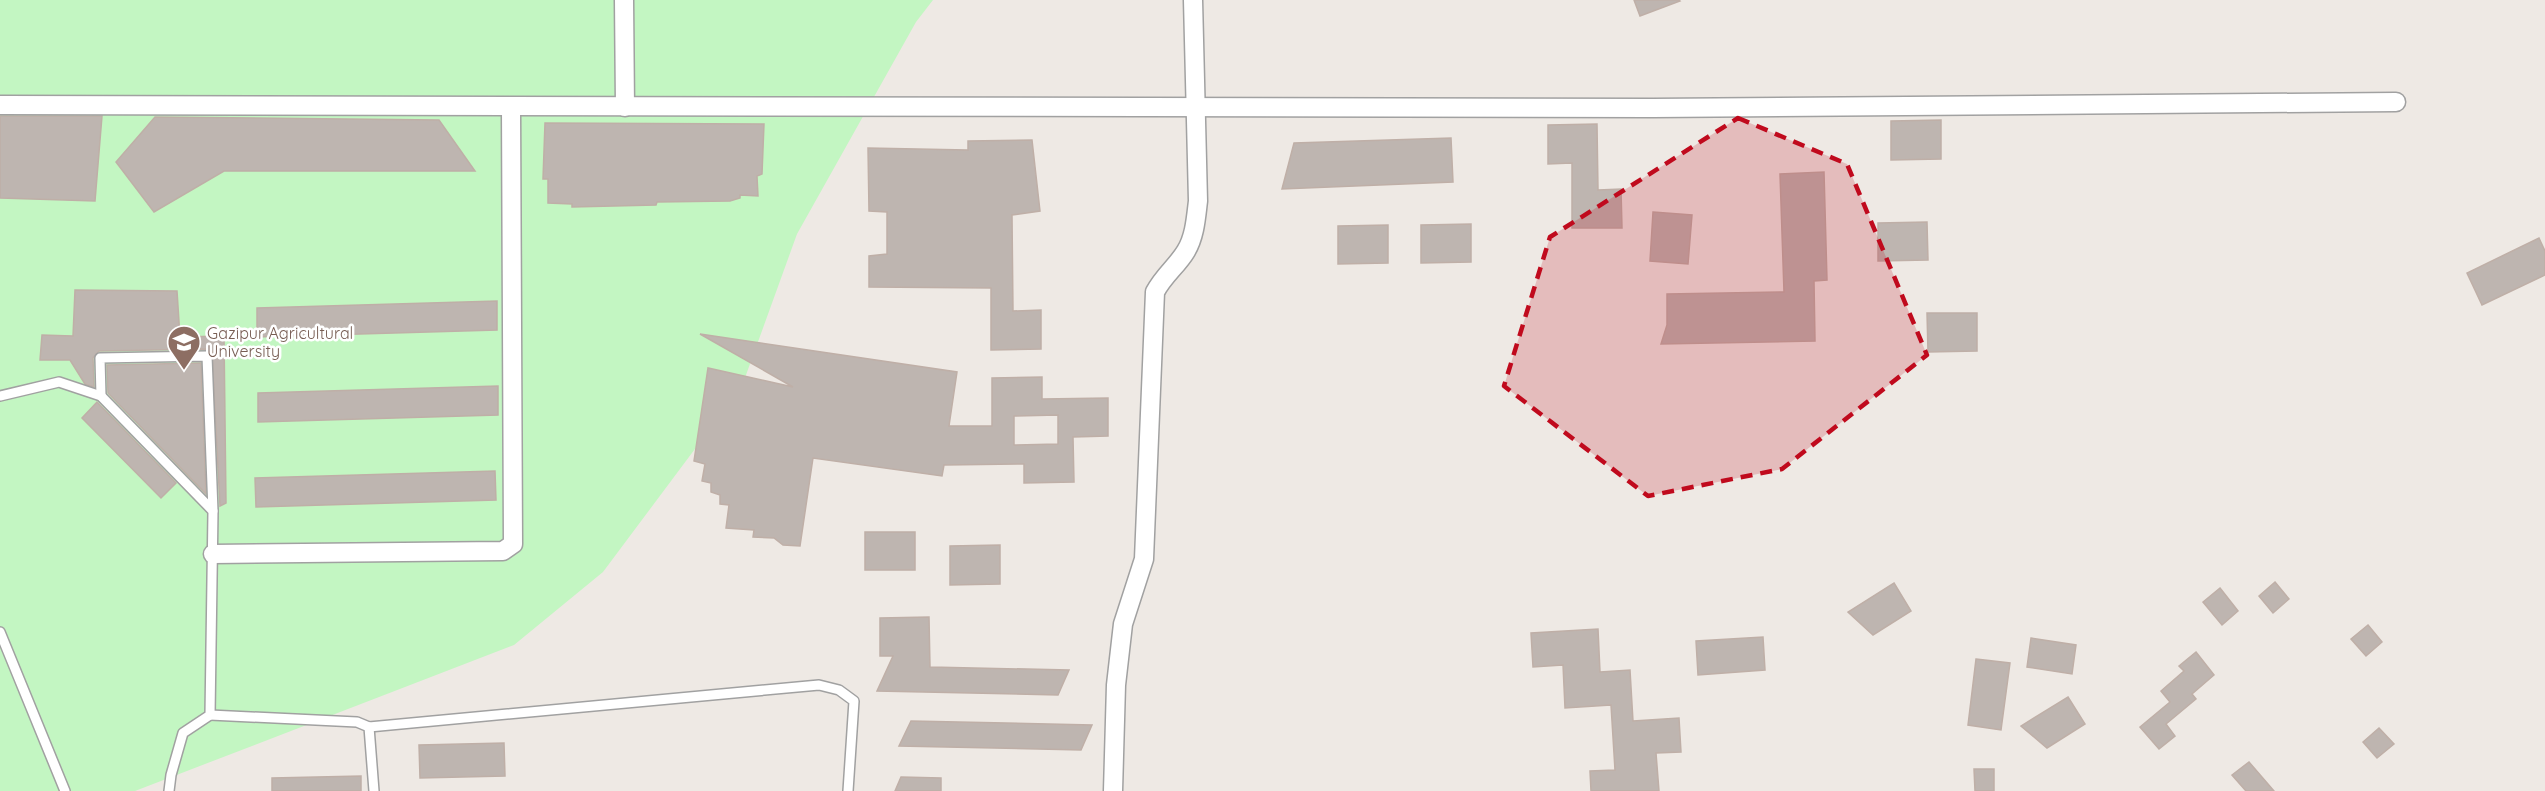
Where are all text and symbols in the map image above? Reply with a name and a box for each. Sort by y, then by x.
place label: Gazipur Agricultural University [207,323,353,361]
school or university icon: Gazipur Agricultural University [166,324,202,371]

